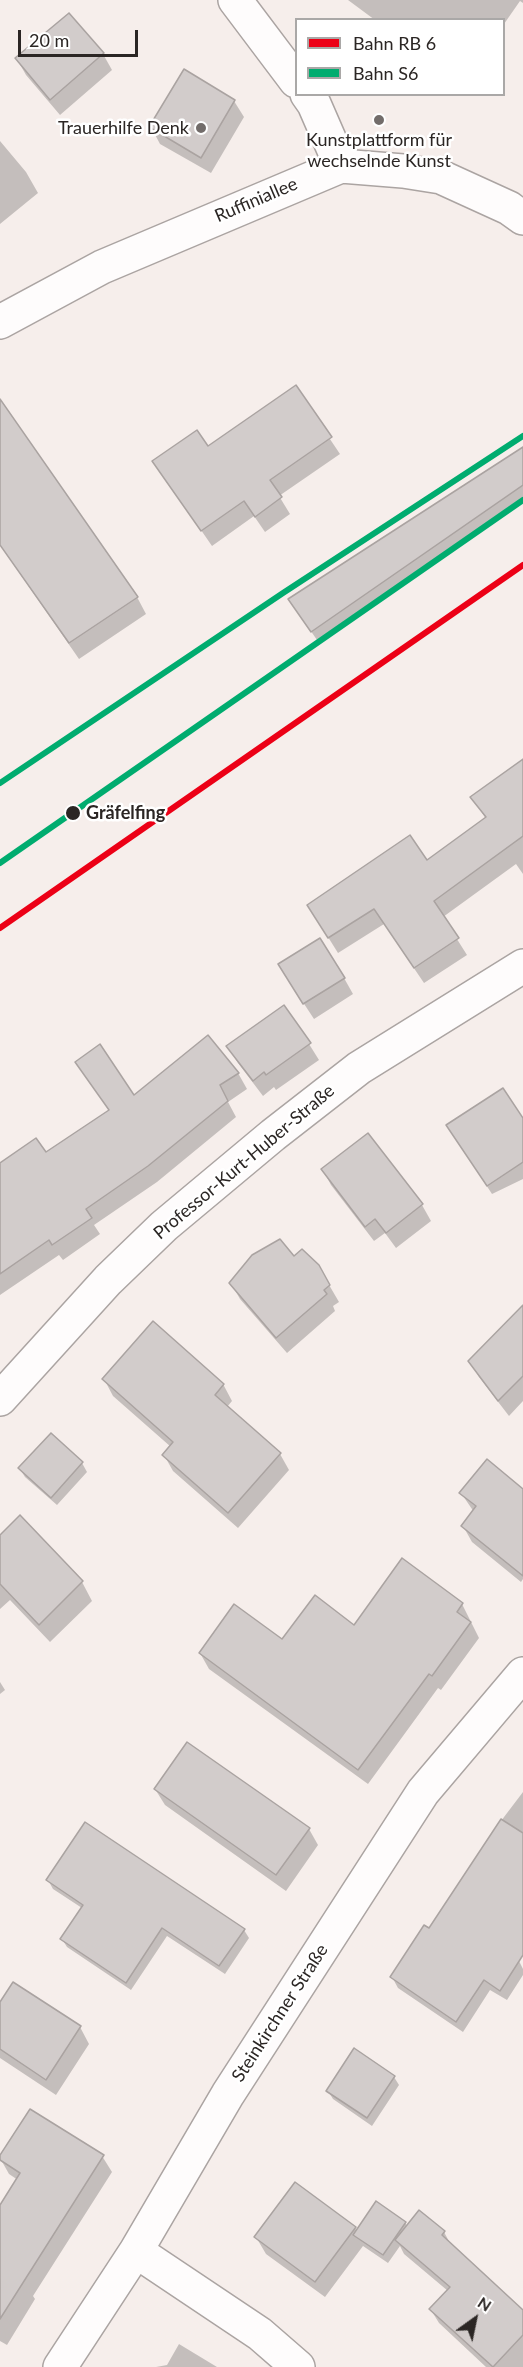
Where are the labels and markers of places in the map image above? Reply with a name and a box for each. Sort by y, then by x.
marker: Kunstplattform für wechselnde Kunst [372,113,386,127]
place label: Trauerhilfe Denk [58,117,189,139]
marker: Trauerhilfe Denk [194,121,208,135]
place label: Kunstplattform für wechselnde Kunst [306,129,452,172]
place label: Gräfelfing [86,802,165,824]
marker: Gräfelfing [64,804,82,822]

